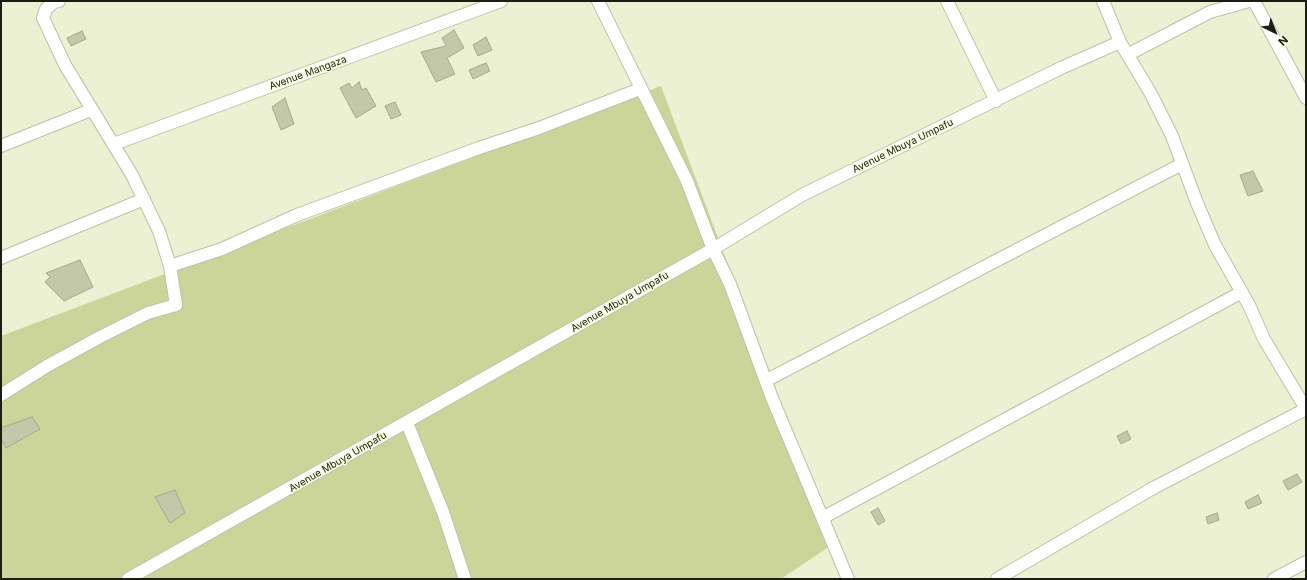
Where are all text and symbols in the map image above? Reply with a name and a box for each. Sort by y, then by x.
north arrow [1255,12,1295,52]
text: N [1275,33,1291,49]
street label: Avenue Mangaza [268,53,348,93]
street label: Avenue Mbuya Umpafu [851,116,955,176]
street label: Avenue Mbuya Umpafu [569,269,671,335]
street label: Avenue Mbuya Umpafu [287,429,389,495]

